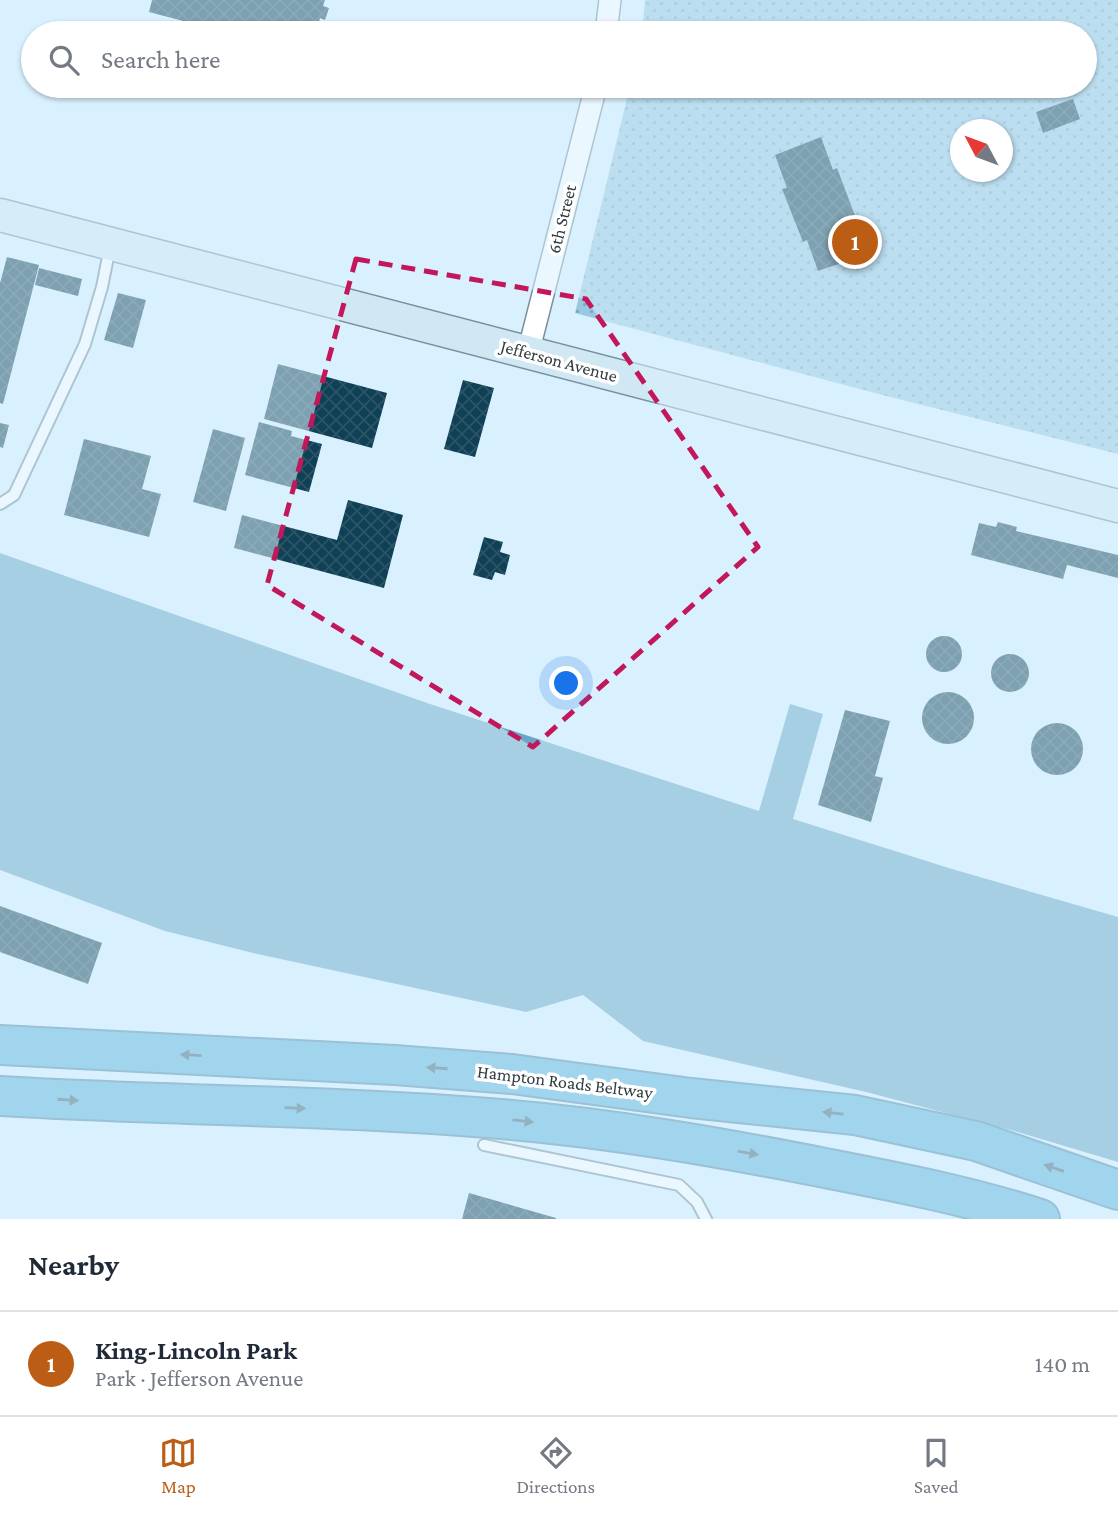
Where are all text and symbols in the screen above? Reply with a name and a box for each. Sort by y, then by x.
search box [21,21,1097,98]
icon: search [45,41,83,79]
text: Search here [101,45,220,74]
north arrow [950,119,1013,182]
street label: 6th Street [544,182,580,255]
pin: 1 [832,216,878,268]
street label: Jefferson Avenue [497,335,620,386]
your location [549,666,583,700]
one-way arrow [180,1050,202,1061]
street label: Hampton Roads Beltway [476,1061,655,1103]
one-way arrow [426,1062,448,1073]
one-way arrow [57,1095,79,1106]
one-way arrow [285,1102,307,1113]
one-way arrow [822,1107,844,1118]
one-way arrow [512,1116,534,1127]
one-way arrow [737,1148,759,1159]
one-way arrow [1043,1162,1064,1173]
text: Nearby [28,1248,119,1281]
text: King-Lincoln Park [95,1336,297,1365]
text: 1 [47,1351,55,1377]
text: 140 m [1035,1351,1090,1377]
text: Park · Jefferson Avenue [95,1365,303,1391]
tab: Map [159,1434,197,1497]
tab: Directions [516,1434,595,1497]
tab: Saved [914,1434,959,1497]

